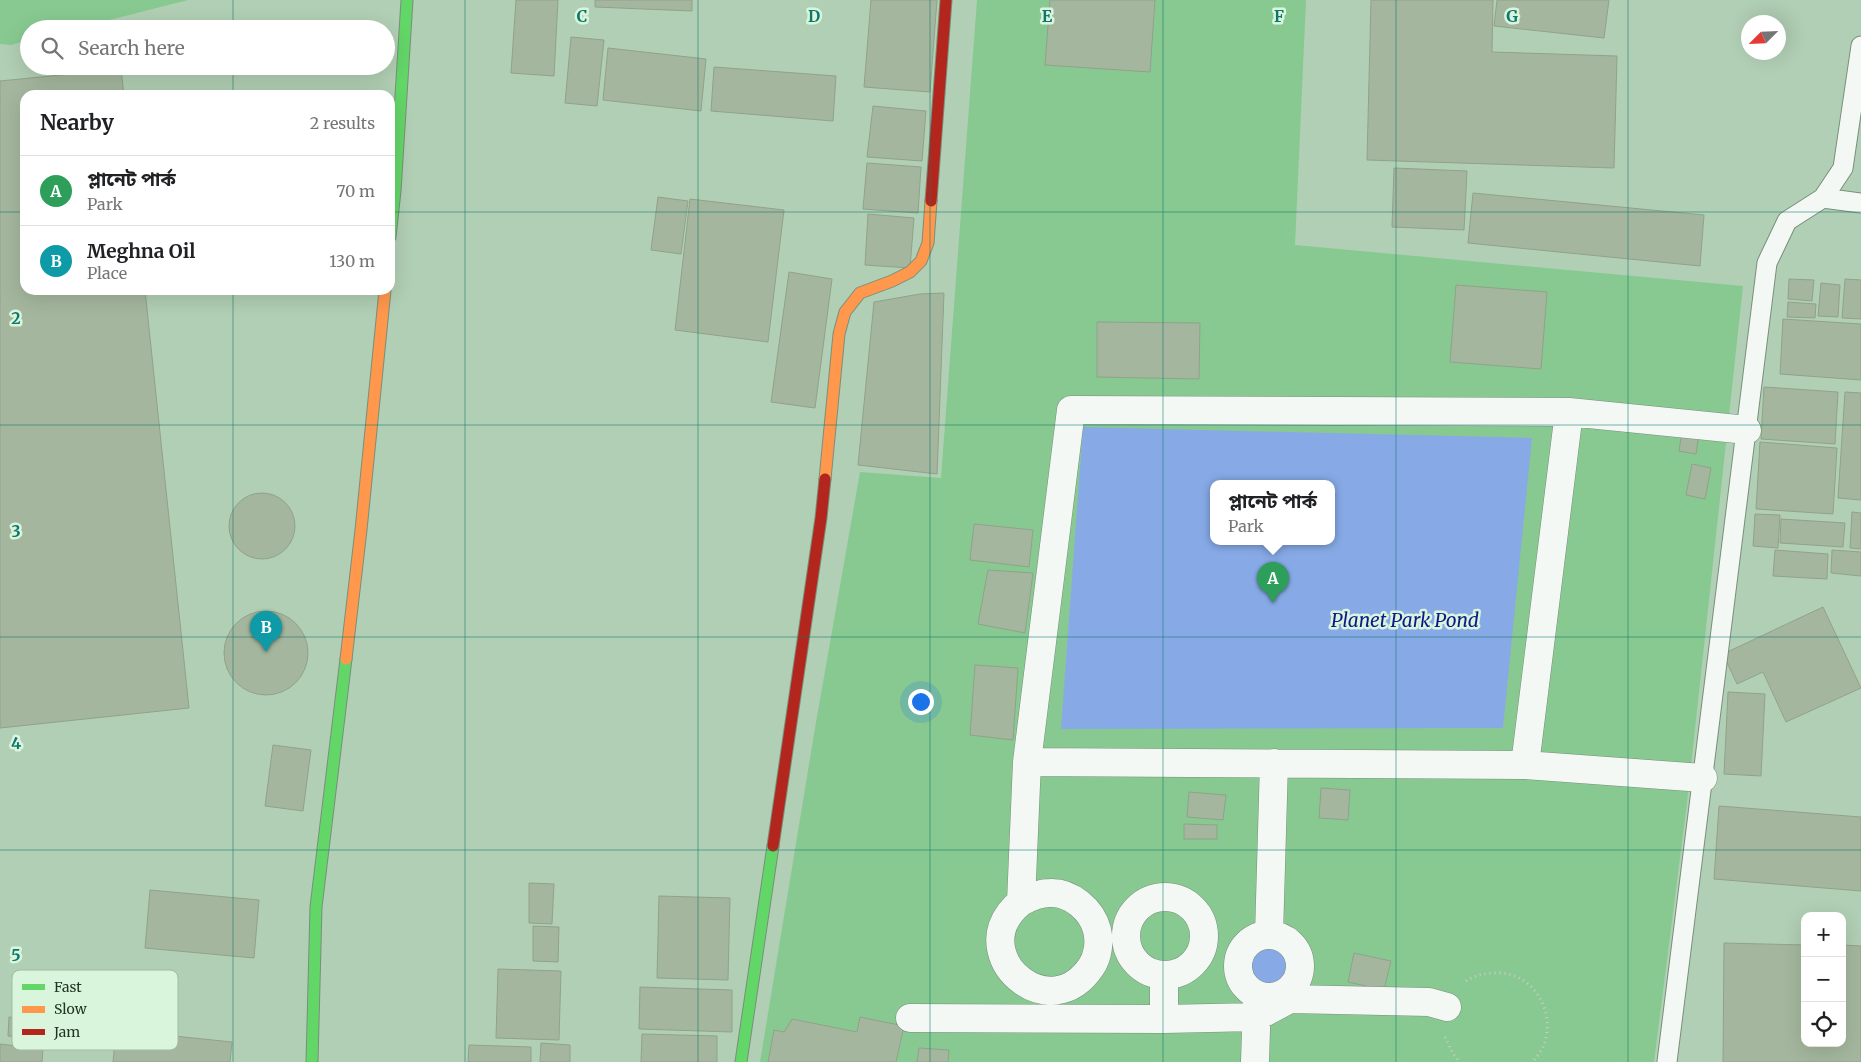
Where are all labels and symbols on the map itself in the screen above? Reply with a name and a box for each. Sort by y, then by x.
text: C [577,6,587,26]
text: D [808,6,820,26]
text: E [1042,6,1053,26]
text: F [1274,6,1284,26]
text: G [1506,6,1518,26]
north arrow [1741,15,1786,60]
text: 2 [11,308,21,328]
text: 3 [11,521,21,541]
pin: A [1257,562,1289,603]
water label: Planet Park Pond [1331,608,1479,632]
pin: B [250,611,282,652]
your location [908,689,934,715]
text: 4 [11,733,21,753]
text: 5 [11,945,21,965]
legend [12,970,178,1050]
text: Fast [54,978,82,996]
text: Slow [54,1000,87,1018]
text: Jam [53,1023,80,1041]

